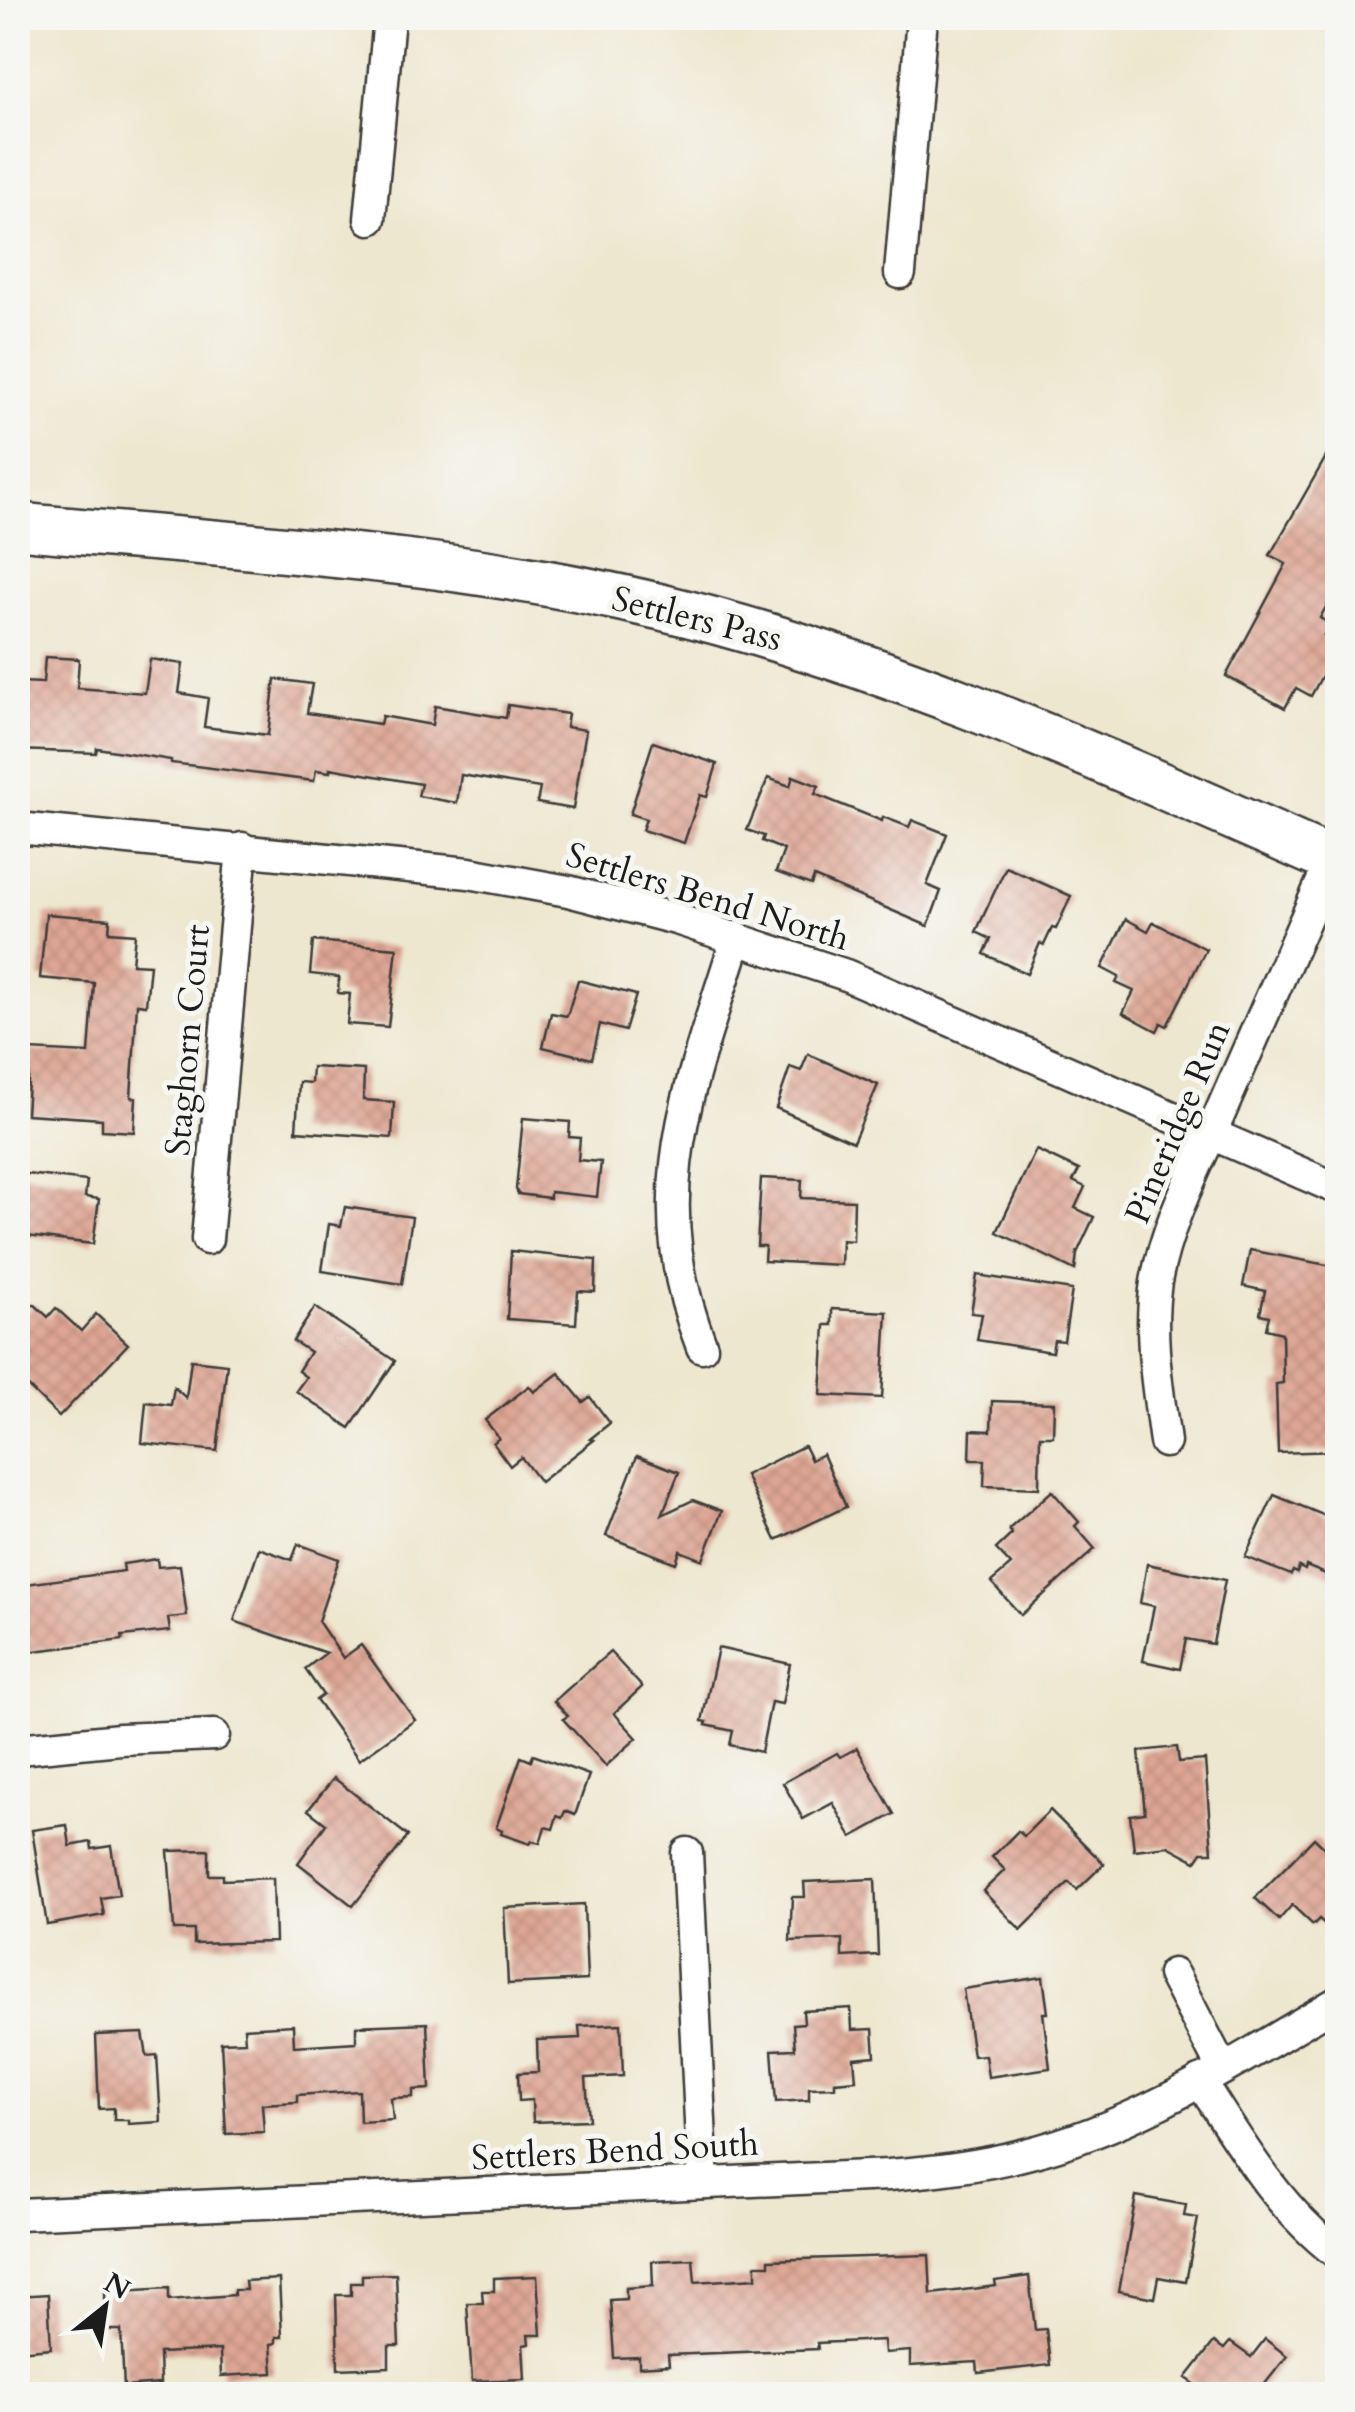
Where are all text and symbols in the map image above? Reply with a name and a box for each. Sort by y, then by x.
street label: Settlers Pass [607,575,787,663]
street label: Settlers Bend North [560,831,855,963]
street label: Staghorn Court [154,922,222,1158]
street label: Pineridge Run [1114,1014,1242,1231]
street label: Settlers Bend South [470,2120,760,2182]
north arrow [55,2257,155,2357]
text: N [97,2264,137,2309]

